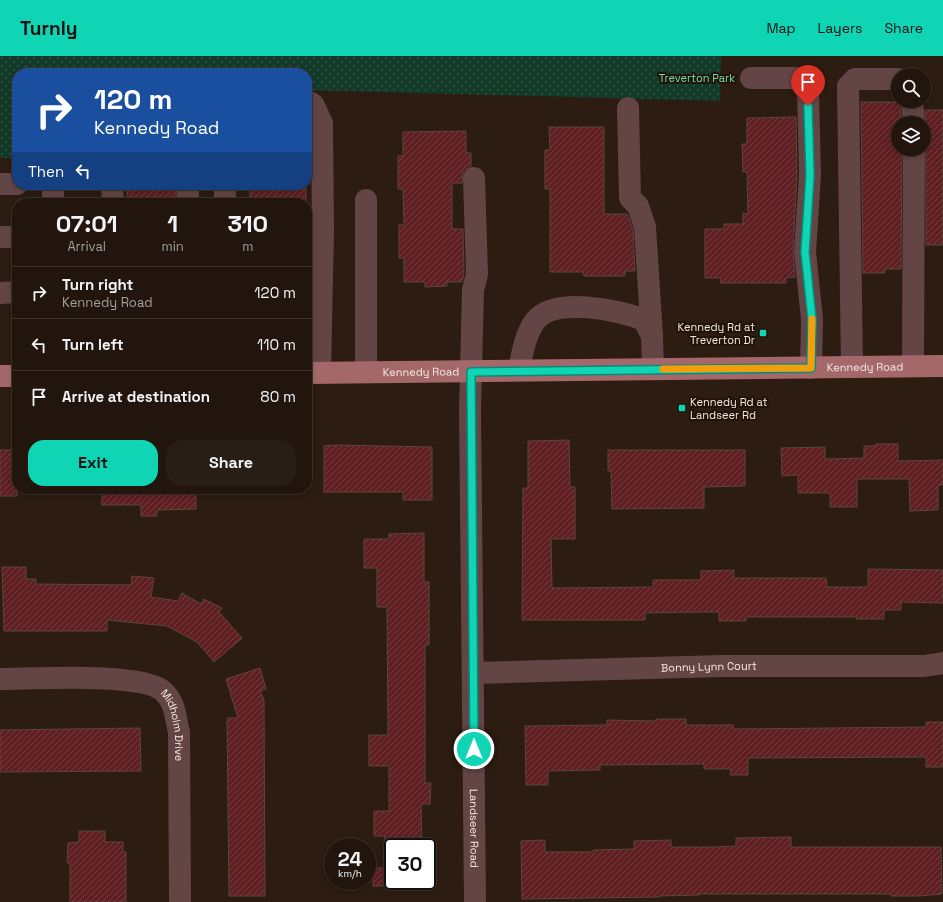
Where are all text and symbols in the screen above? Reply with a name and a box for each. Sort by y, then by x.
text: Turnly [20,16,78,41]
text: Map [766,19,796,37]
text: Layers [818,19,862,37]
text: Share [884,19,923,37]
pin [791,65,825,106]
map controls [891,68,931,156]
button: search [891,68,931,108]
park label: Treverton Park [659,71,735,85]
icon: arrive [797,71,819,93]
text: 120 m [94,81,172,117]
icon: right [28,84,80,136]
text: Kennedy Road [94,116,219,139]
button: layers [891,116,931,156]
icon: left [72,160,94,182]
text: Then [28,162,64,181]
text: 07:01 [56,208,118,239]
text: 1 [167,208,178,239]
text: 310 [228,208,268,239]
text: Arrival [67,238,106,255]
text: min [161,238,184,255]
text: m [242,238,253,255]
text: Turn right [62,275,133,294]
icon: right [28,282,50,304]
text: 120 m [254,283,296,302]
text: Kennedy Road [62,294,153,311]
place label: Kennedy Rd at Treverton Dr [677,320,755,347]
marker: Kennedy Rd at Treverton Dr [758,328,768,338]
icon: left [28,334,50,356]
text: Turn left [62,335,124,354]
text: 110 m [257,335,296,354]
street label: Kennedy Road [827,359,903,374]
street label: Kennedy Road [383,364,459,379]
icon: arrive [28,386,50,408]
text: Arrive at destination [62,387,210,406]
text: 80 m [260,387,296,406]
place label: Kennedy Rd at Landseer Rd [690,395,768,422]
marker: Kennedy Rd at Landseer Rd [677,403,687,413]
button: Exit [28,440,158,486]
button: Share [166,440,296,486]
street label: Bonny Lynn Court [661,659,757,675]
street label: Midholm Drive [158,686,186,761]
position arrow [453,728,495,770]
street label: Landseer Road [467,789,482,868]
speed limit sign: 30 [384,838,436,890]
text: 24 [338,846,362,872]
text: km/h [338,867,362,880]

